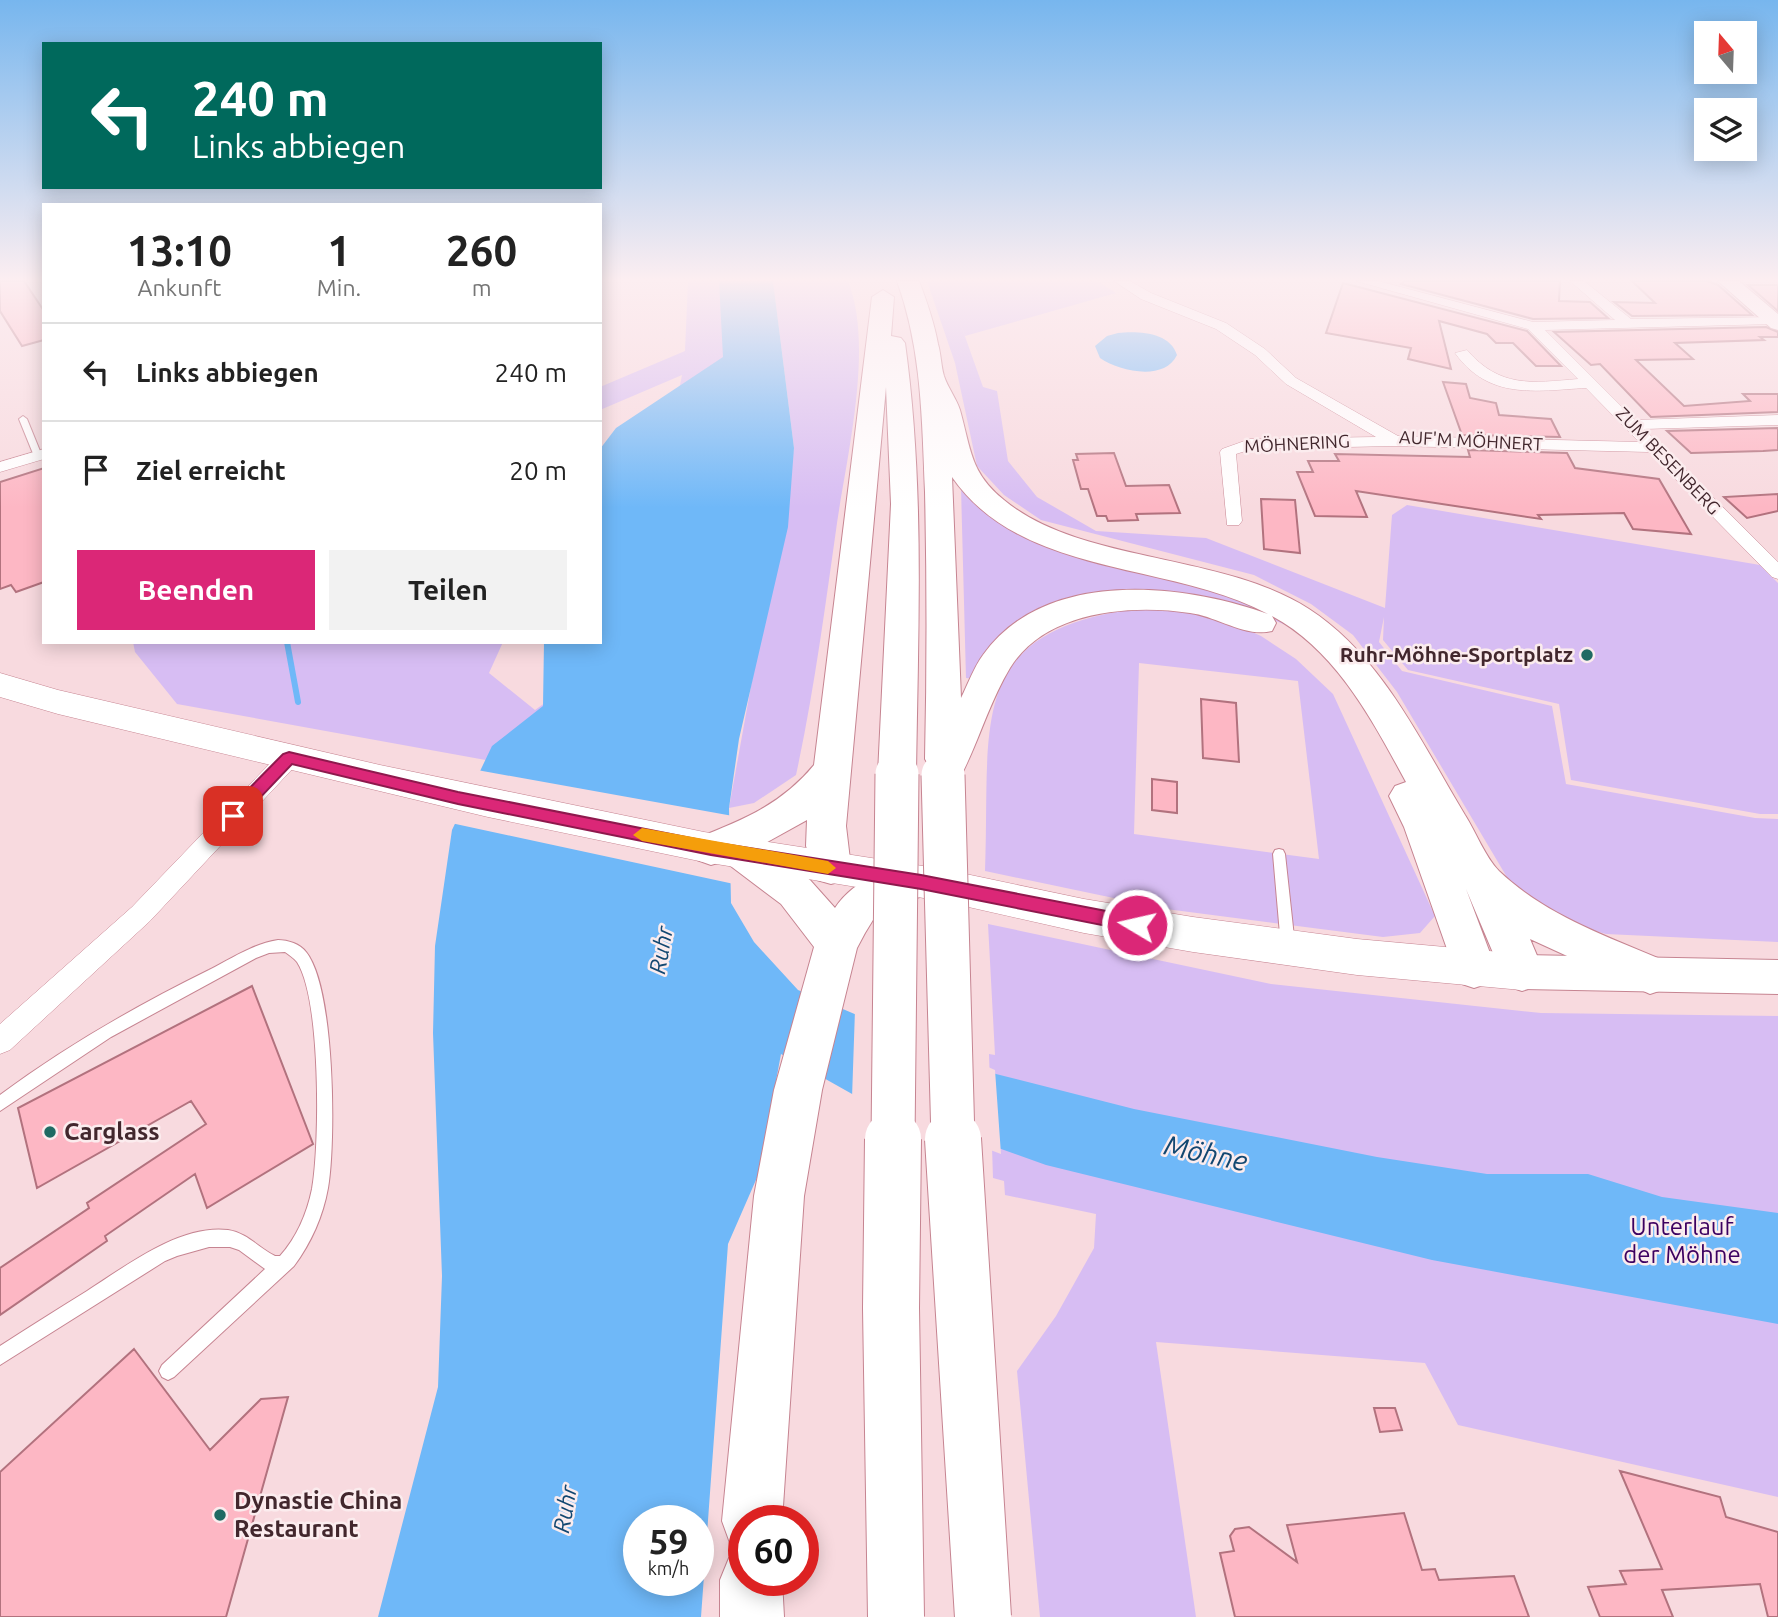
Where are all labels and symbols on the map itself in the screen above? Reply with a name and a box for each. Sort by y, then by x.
north arrow [1694,21,1757,84]
street label: ZUM BESENBERG [1613,403,1725,518]
street label: AUF'M MÖHNERT [1399,426,1543,454]
street label: MÖHNERING [1244,430,1350,456]
place label: Ruhr-Möhne-Sportplatz [1340,642,1573,666]
marker: Ruhr-Möhne-Sportplatz [1579,647,1595,663]
pin [203,786,263,846]
position arrow [1100,888,1174,962]
water label: Ruhr [644,923,677,976]
place label: Carglass [64,1118,160,1145]
marker: Carglass [42,1124,58,1140]
water label: Möhne [1162,1129,1250,1176]
park label: Unterlauf der Möhne [1623,1213,1741,1268]
water label: Ruhr [548,1482,581,1535]
place label: Dynastie China Restaurant [234,1487,402,1542]
speed limit sign: 60 [728,1505,819,1596]
marker: Dynastie China Restaurant [212,1507,228,1523]

